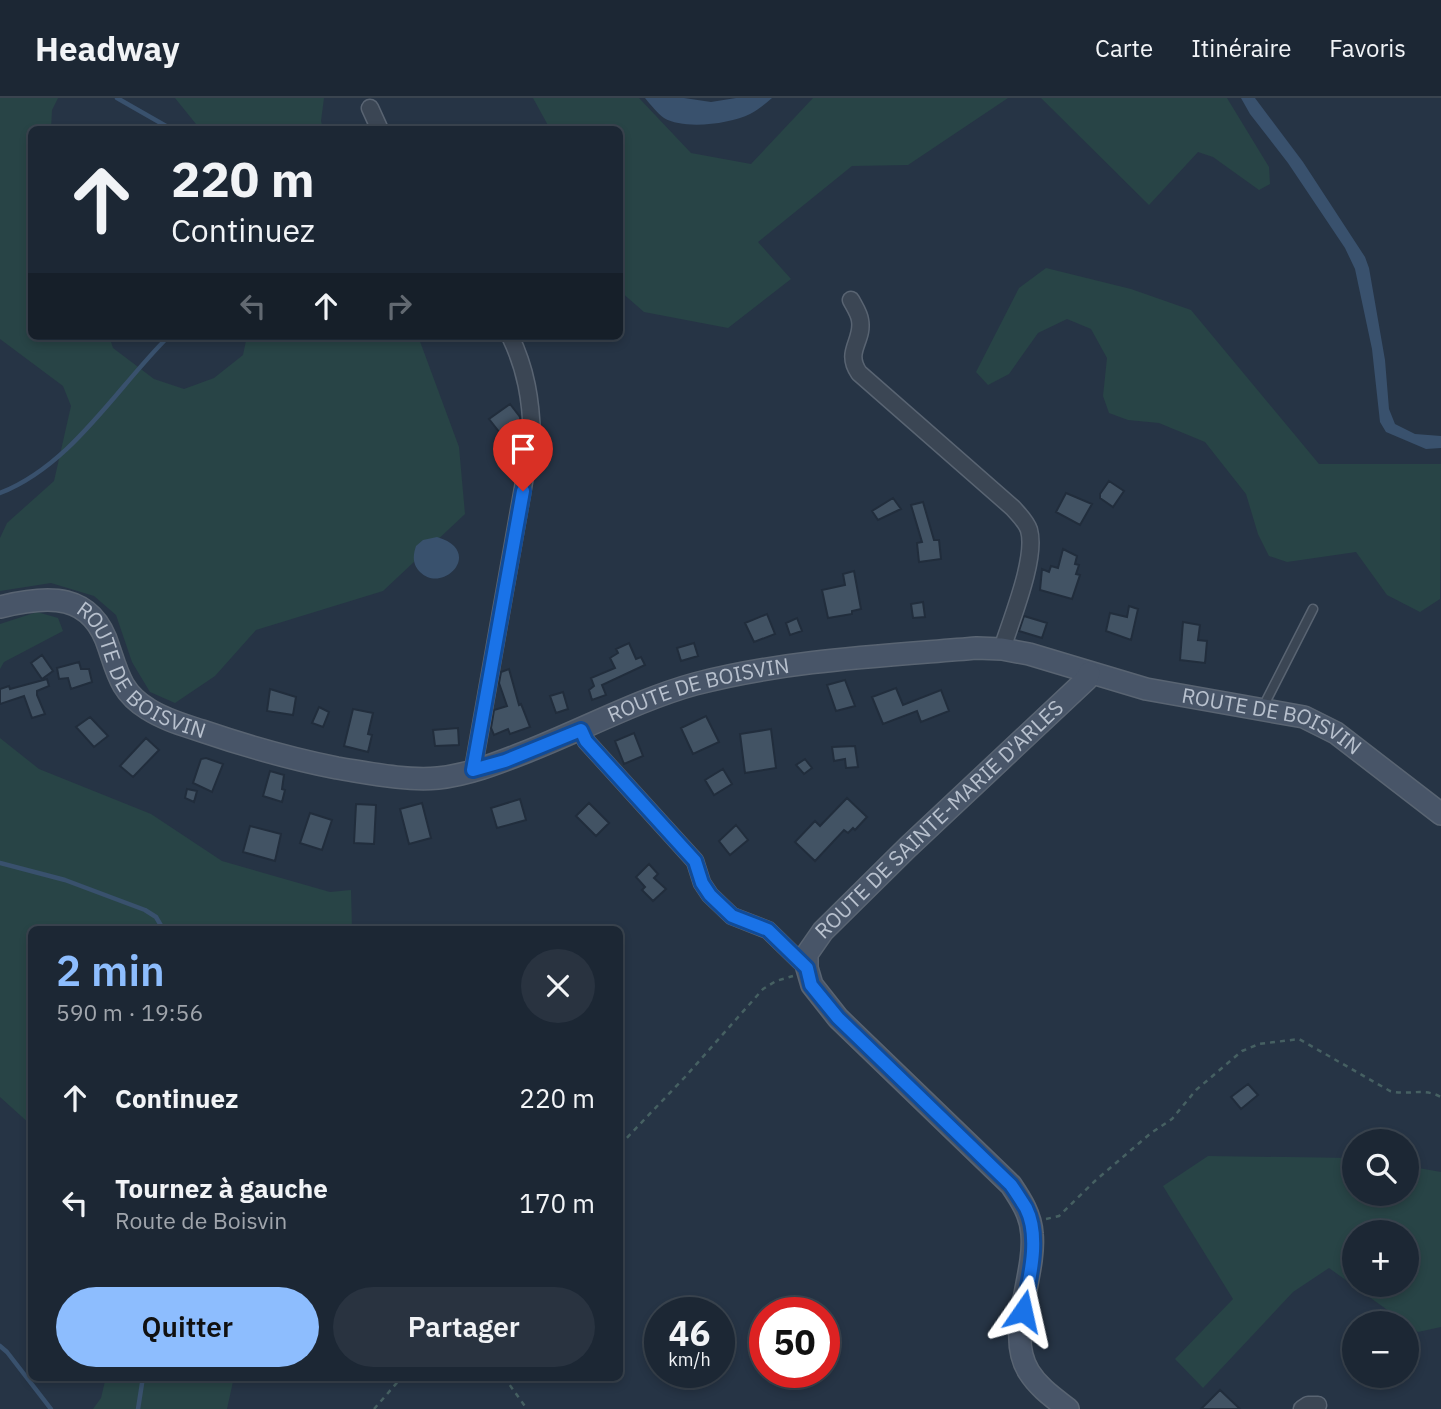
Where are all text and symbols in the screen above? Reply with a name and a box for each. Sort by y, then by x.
text: Headway [35,27,180,70]
text: Carte [1095,32,1153,64]
text: Itinéraire [1191,32,1291,64]
text: Favoris [1329,32,1406,64]
text: 220 m [171,147,315,210]
icon: ahead [56,154,147,245]
text: Continuez [171,209,315,251]
icon: left [234,287,272,325]
icon: ahead [307,287,345,325]
icon: right [380,287,418,325]
pin [493,419,553,491]
icon: arrive [504,430,542,468]
street label: ROUTE DE BOISVIN [72,594,210,744]
street label: ROUTE DE BOISVIN [603,651,791,728]
street label: ROUTE DE BOISVIN [1180,681,1368,761]
street label: ROUTE DE SAINTE-MARIE D'ARLES [808,693,1069,944]
text: 2 min [56,943,165,998]
button: close [521,949,595,1023]
text: 590 m · 19:56 [56,997,203,1027]
icon: ahead [56,1079,94,1117]
text: Continuez [115,1081,238,1115]
text: 220 m [519,1081,595,1115]
map controls [1342,1129,1419,1388]
button: search [1342,1129,1419,1206]
text: Tournez à gauche [115,1171,328,1205]
icon: left [56,1184,94,1222]
text: 170 m [519,1186,595,1220]
text: Route de Boisvin [115,1205,287,1235]
button: + [1342,1220,1419,1297]
position arrow [986,1274,1060,1348]
button: Quitter [56,1287,319,1367]
button: Partager [333,1287,595,1367]
speed limit sign: 50 [749,1297,840,1388]
text: 46 [668,1310,711,1356]
button: − [1342,1311,1419,1388]
text: km/h [668,1348,711,1371]

